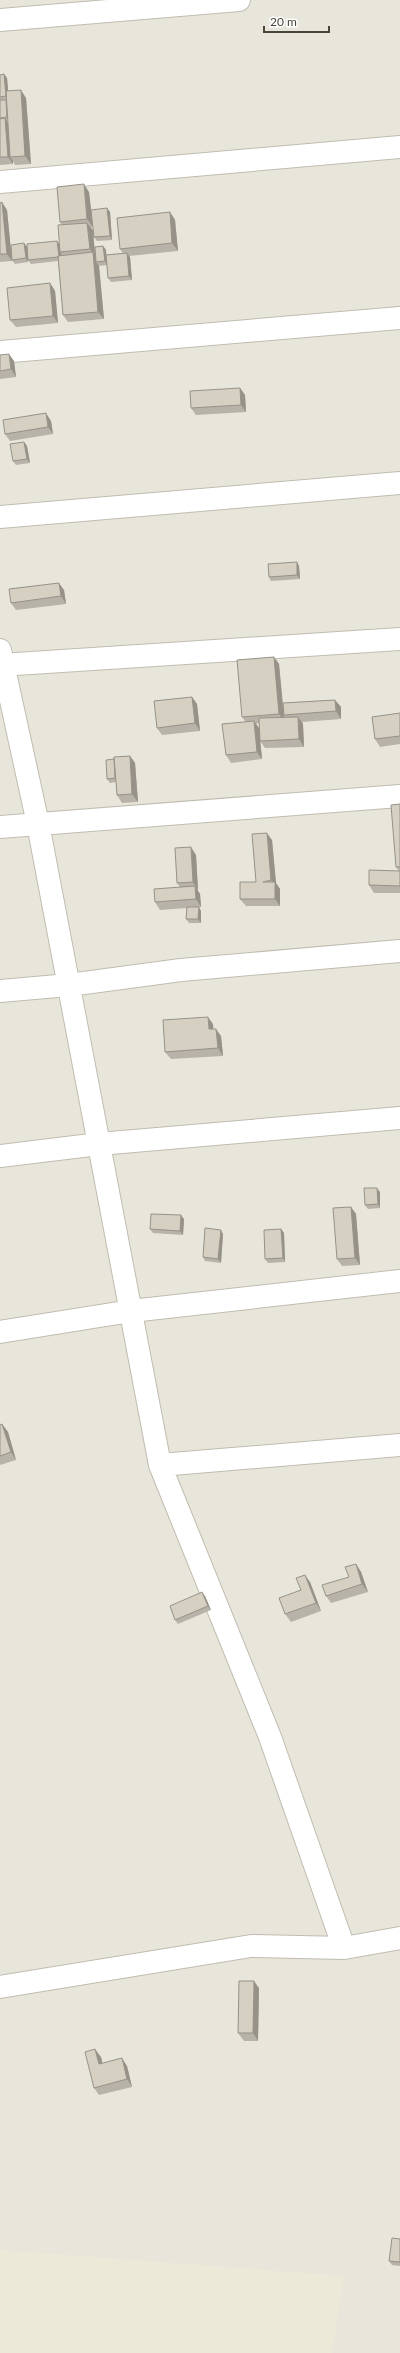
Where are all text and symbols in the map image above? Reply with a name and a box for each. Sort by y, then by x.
scale bar [264,8,329,34]
text: 20 m [270,14,297,29]

